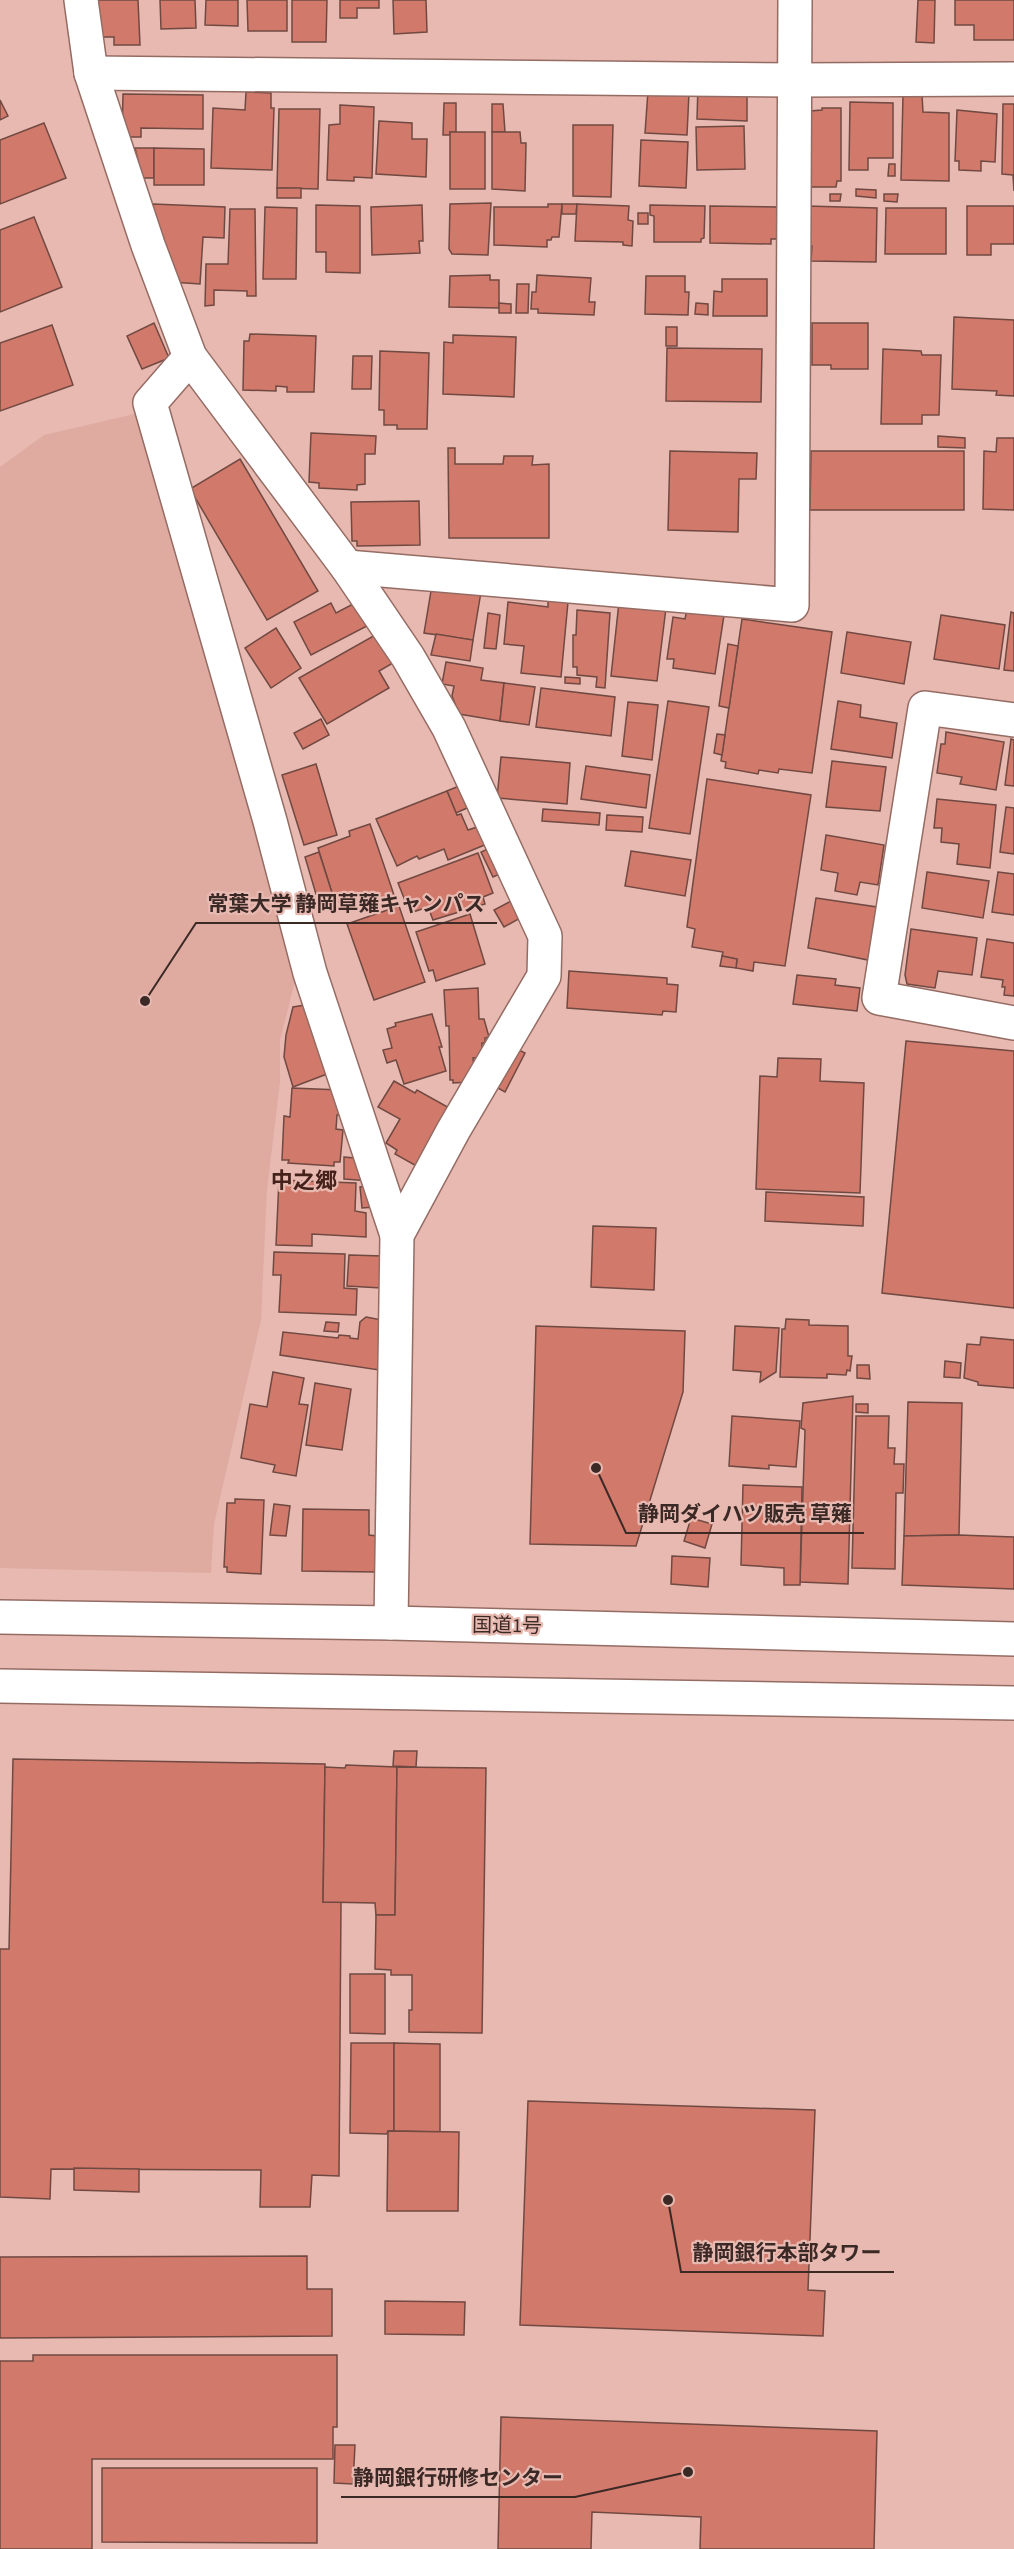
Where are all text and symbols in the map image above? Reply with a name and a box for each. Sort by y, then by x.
callout: 常葉大学 静岡草薙キャンパス [196,884,497,923]
text: 常葉大学 静岡草薙キャンパス [207,889,485,919]
district label: 中之郷 [271,1165,337,1197]
callout: 静岡ダイハツ販売 草薙 [626,1494,864,1533]
text: 静岡ダイハツ販売 草薙 [638,1499,852,1529]
street label: 国道1号 [472,1611,542,1641]
callout: 静岡銀行本部タワー [681,2233,894,2272]
text: 静岡銀行本部タワー [693,2238,882,2268]
callout: 静岡銀行研修センター [341,2458,575,2497]
text: 静岡銀行研修センター [353,2463,563,2493]

